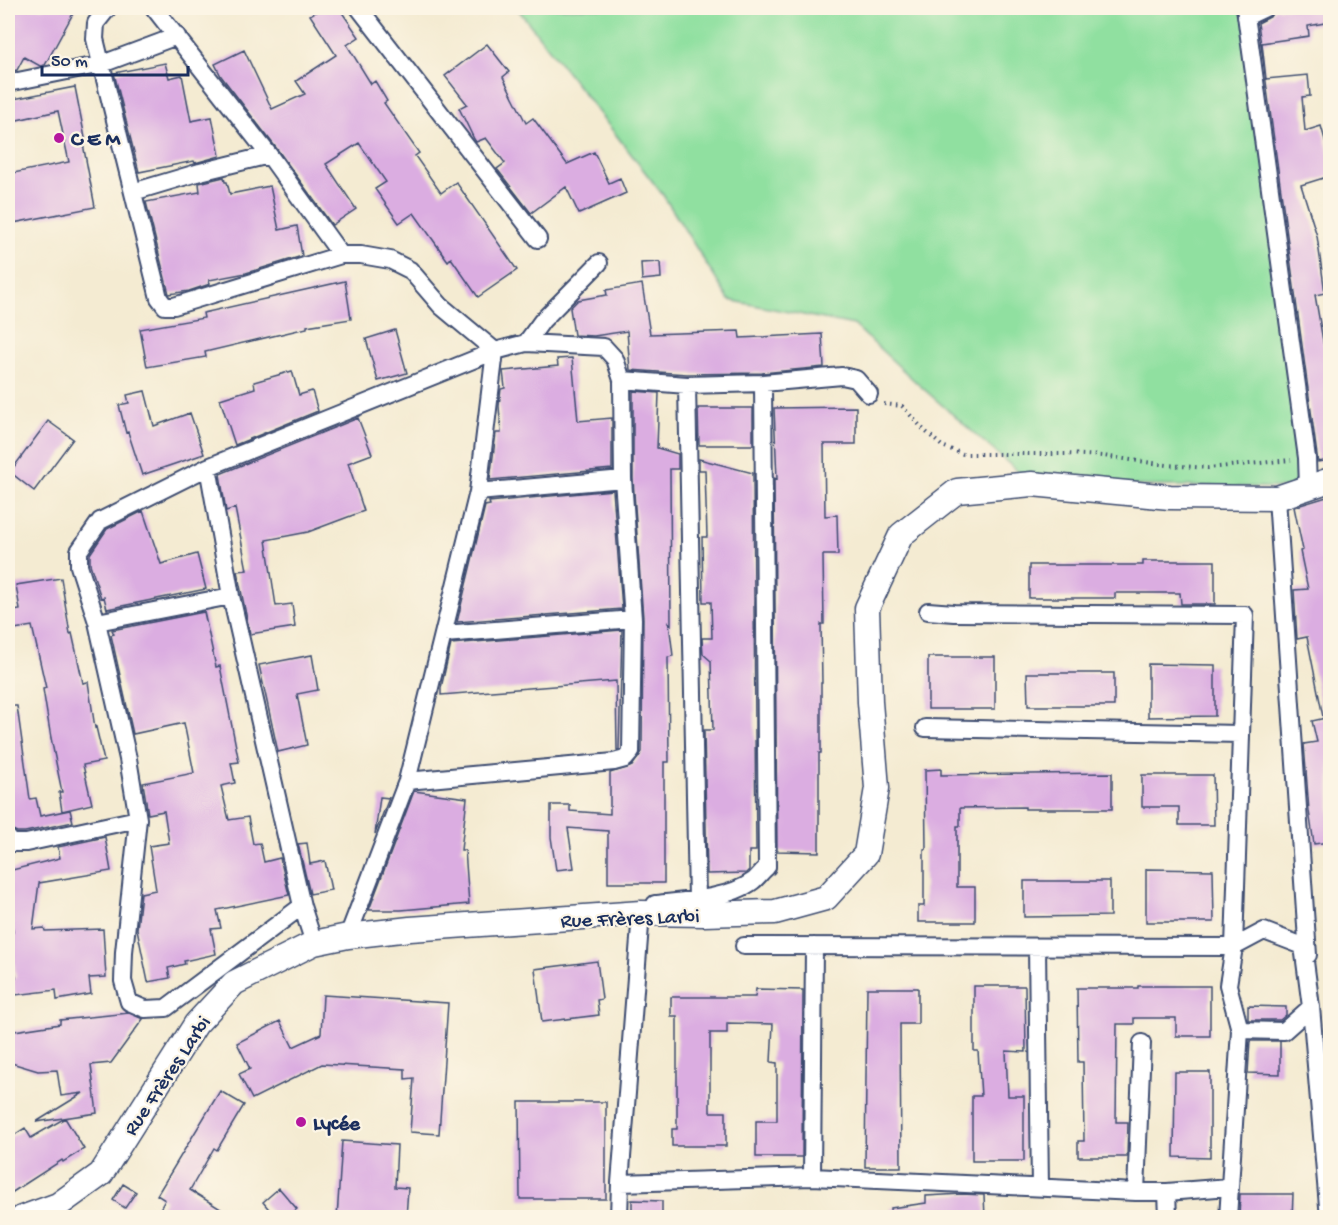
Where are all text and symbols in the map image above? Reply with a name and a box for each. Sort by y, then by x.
scale bar [42,39,188,77]
text: 50 m [51,52,88,73]
place label: C E M [70,129,121,154]
marker: C E M [52,131,66,145]
street label: Rue Frères Larbi [560,906,700,935]
street label: Rue Frères Larbi [120,1012,218,1142]
place label: Lycée [313,1113,361,1138]
marker: Lycée [294,1115,308,1129]

